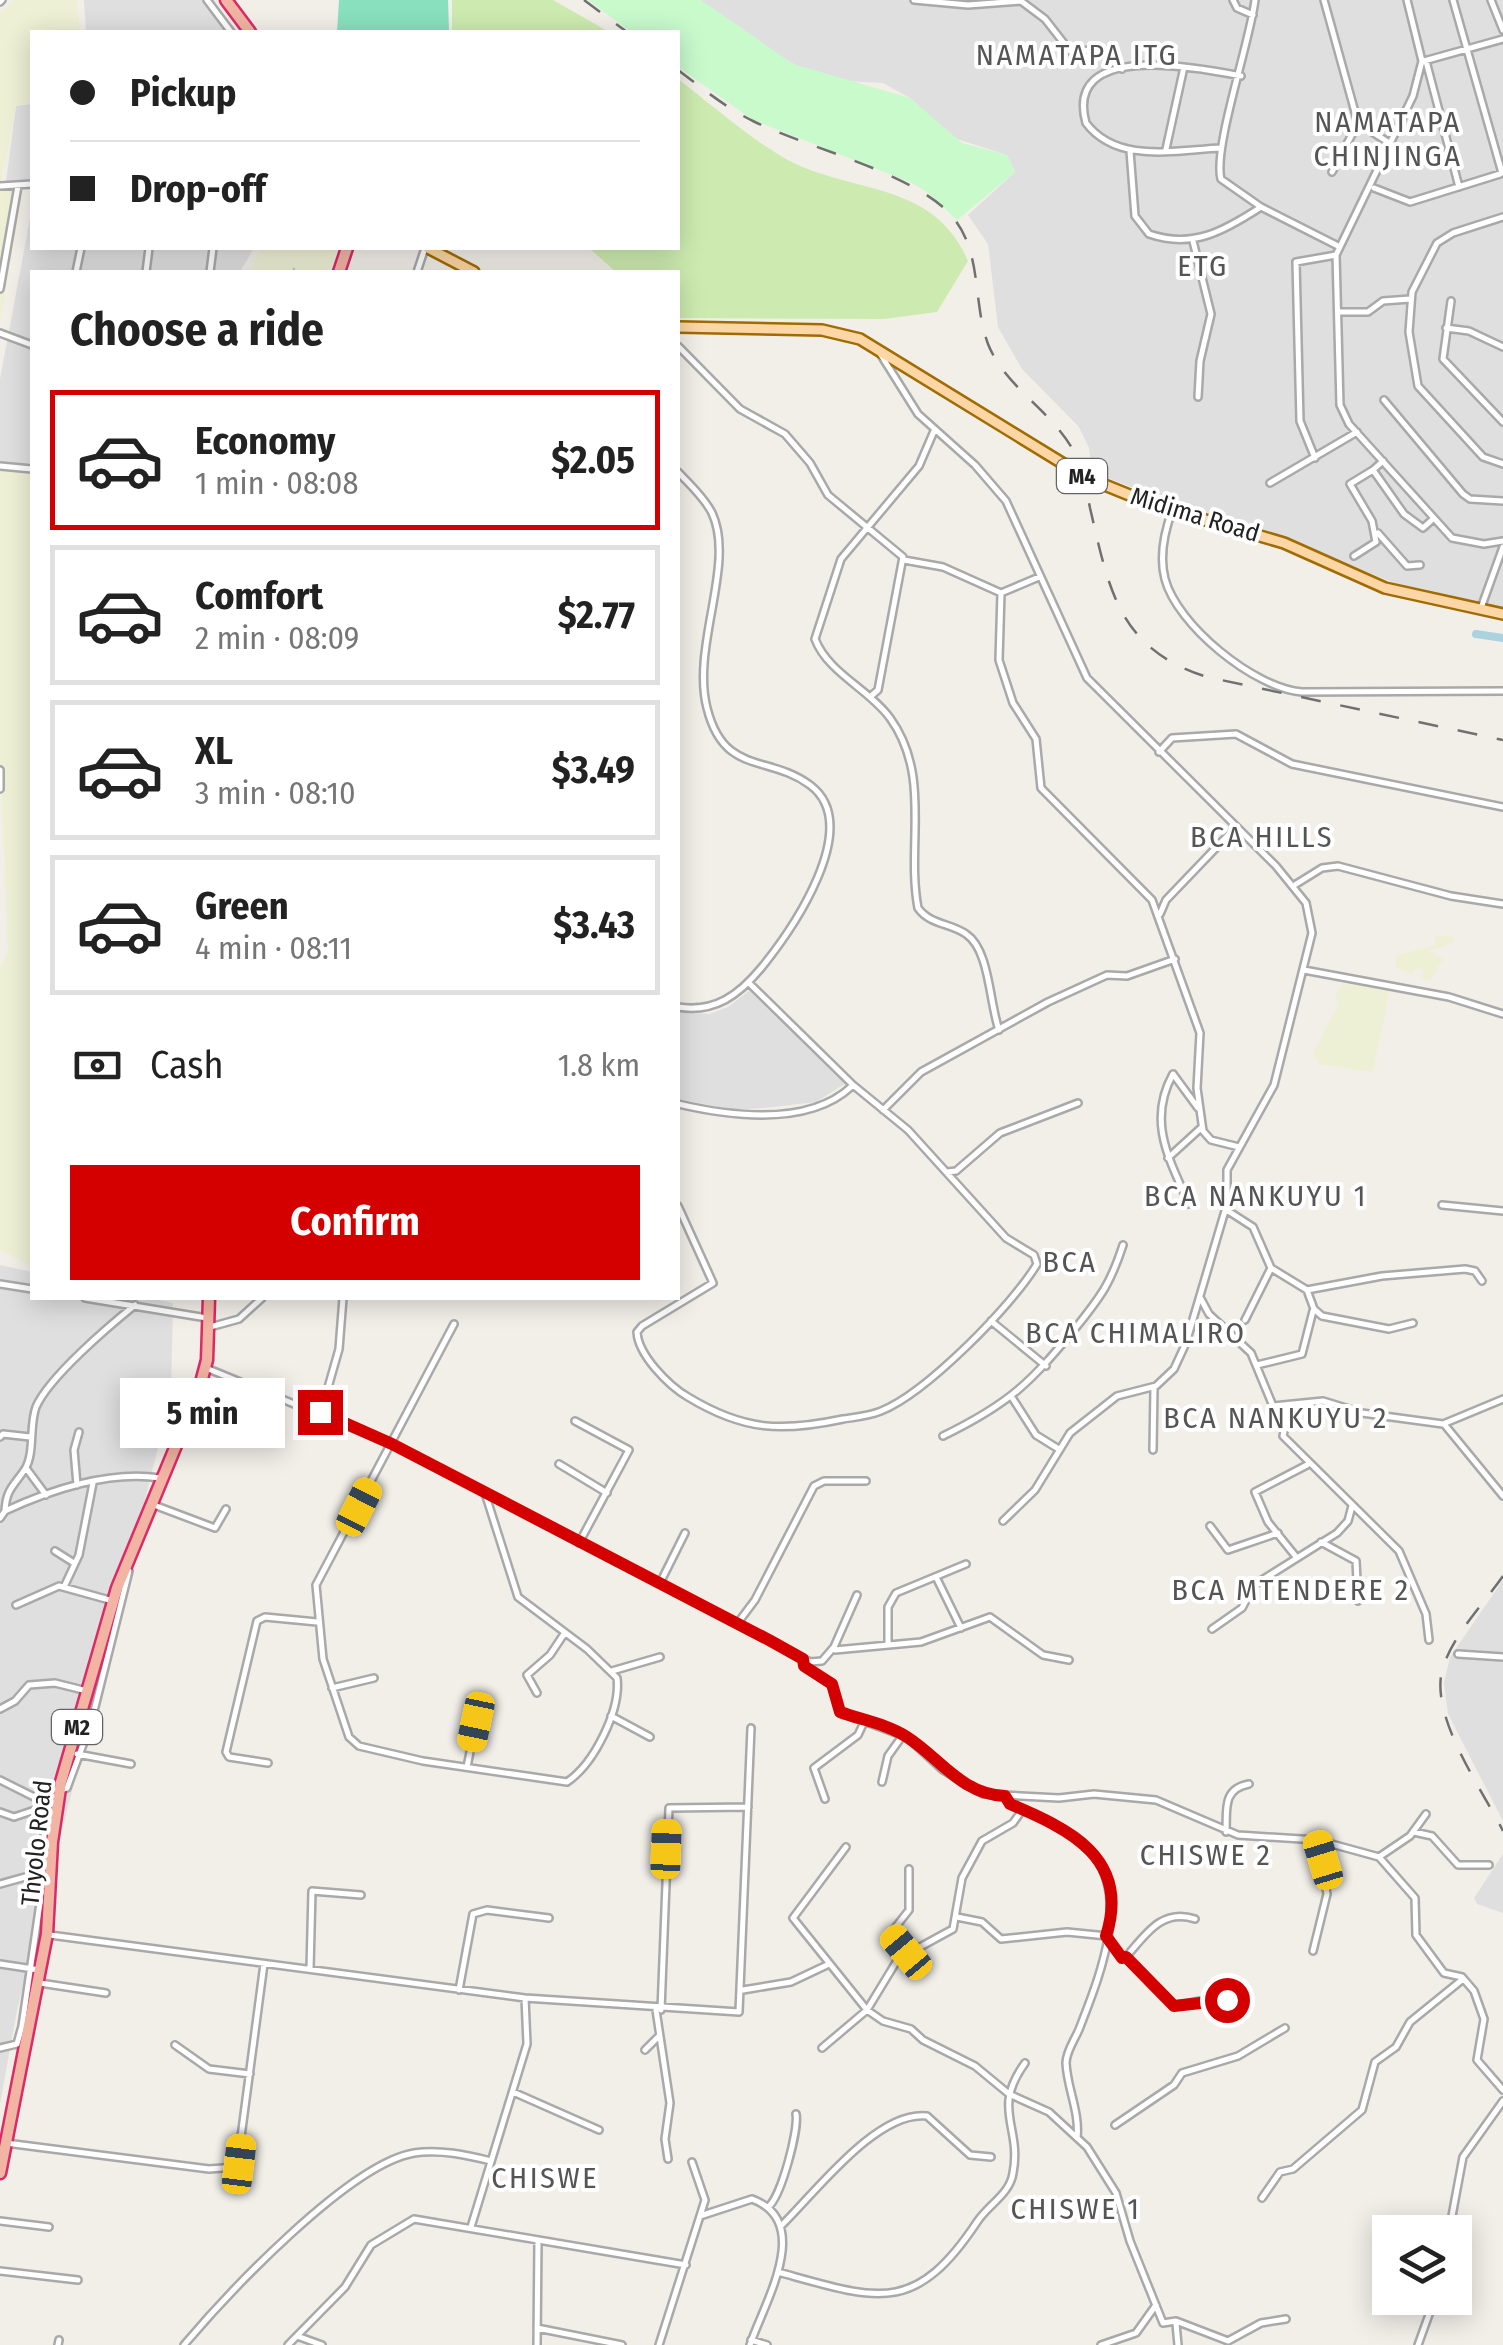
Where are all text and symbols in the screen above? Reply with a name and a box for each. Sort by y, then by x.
district label: NAMATAPA ITG [976,37,1178,73]
text: Pickup [130,70,236,116]
district label: NAMATAPA CHINJINGA [1313,104,1463,174]
text: Drop-off [130,166,266,212]
district label: ETG [1177,248,1229,284]
text: Choose a ride [70,303,324,357]
icon: car [75,415,165,505]
text: Economy [195,418,335,464]
text: $2.05 [551,437,635,483]
road number: M4 [1057,459,1107,493]
text: 1 min · 08:08 [195,464,359,502]
street label: Midima Road [1127,481,1263,549]
icon: car [75,570,165,660]
text: Comfort [195,573,323,619]
text: $2.77 [558,592,635,638]
text: 2 min · 08:09 [195,619,359,657]
icon: car [75,725,165,815]
text: XL [195,728,233,774]
text: $3.49 [552,747,635,793]
text: 3 min · 08:10 [195,774,356,812]
district label: BCA HILLS [1190,819,1334,855]
icon: car [75,880,165,970]
text: Green [195,883,289,929]
text: $3.43 [553,902,635,948]
text: 4 min · 08:11 [195,929,352,967]
icon: cash [70,1038,125,1093]
text: Cash [150,1042,224,1088]
text: 1.8 km [558,1046,640,1084]
button: Confirm [70,1165,640,1280]
district label: BCA NANKUYU 1 [1144,1178,1368,1214]
district label: BCA [1043,1244,1097,1280]
district label: BCA CHIMALIRO [1025,1315,1247,1351]
callout: 5 min [120,1377,285,1447]
route end [298,1390,343,1435]
text: 5 min [167,1394,238,1432]
district label: BCA NANKUYU 2 [1163,1400,1389,1436]
car [332,1473,386,1541]
district label: BCA MTENDERE 2 [1172,1572,1410,1608]
car [455,1690,497,1754]
road number: M2 [52,1710,102,1744]
street label: Thyolo Road [15,1779,59,1907]
car [650,1818,682,1880]
car [1300,1827,1346,1893]
district label: CHISWE 2 [1140,1837,1272,1873]
car [875,1919,937,1985]
route start [1205,1978,1250,2023]
car [220,2132,258,2196]
district label: CHISWE [491,2160,599,2196]
district label: CHISWE 1 [1010,2191,1142,2227]
map controls [1372,2215,1472,2315]
button: layers [1372,2215,1472,2315]

